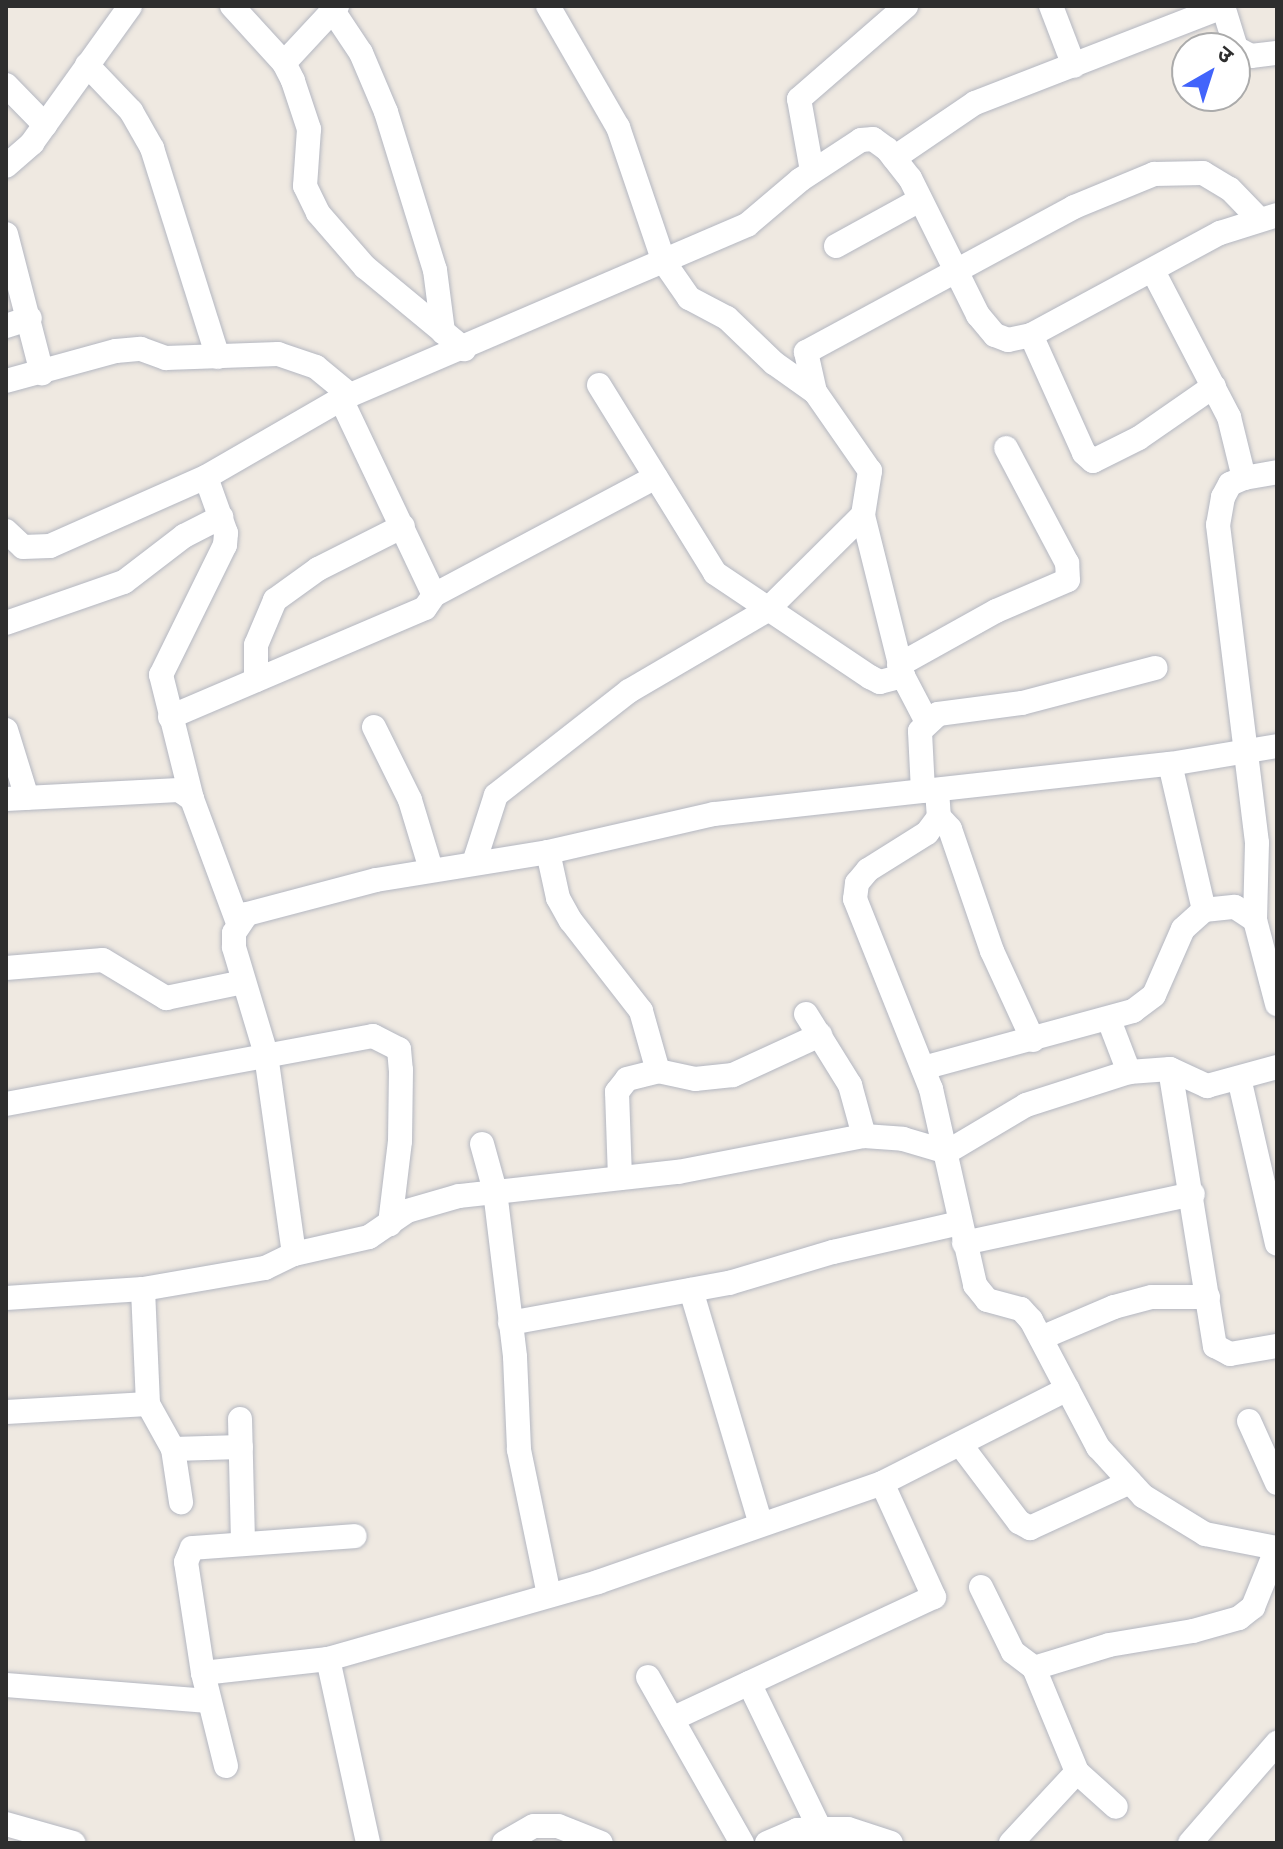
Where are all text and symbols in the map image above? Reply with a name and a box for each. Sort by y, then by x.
north arrow [1171,32,1251,112]
text: उ [1212,40,1239,69]

